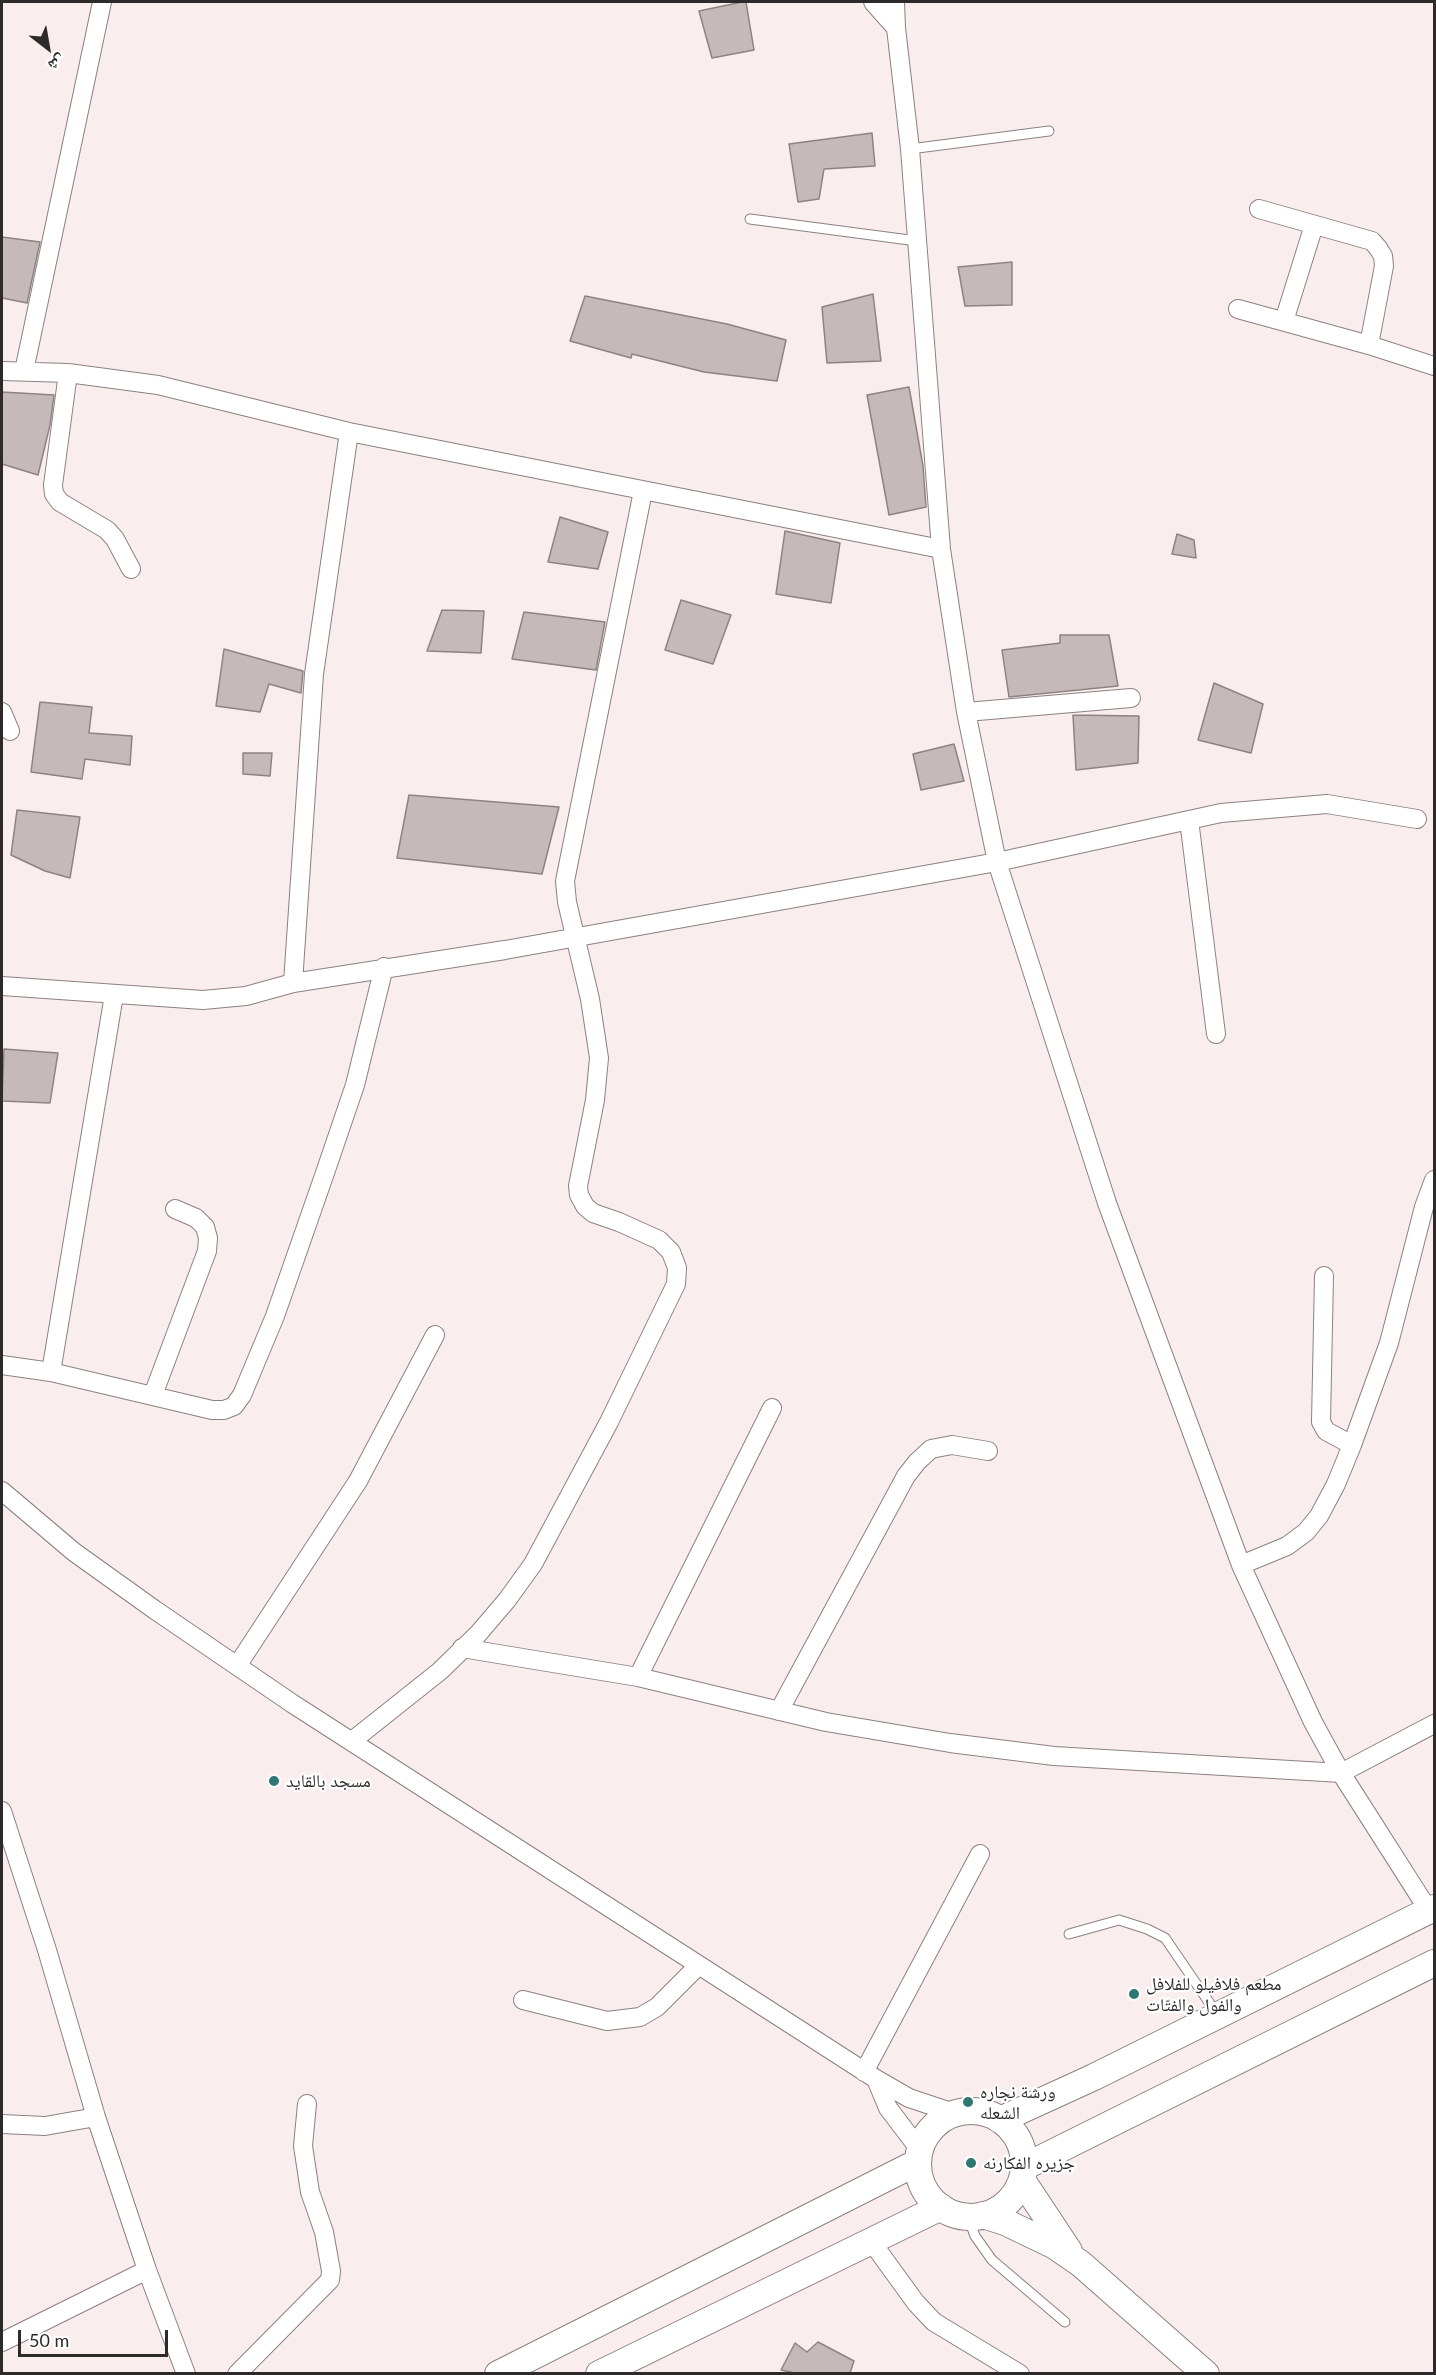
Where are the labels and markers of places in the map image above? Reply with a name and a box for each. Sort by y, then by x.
place label: مسجد بالقايد [286,1770,371,1792]
marker: مسجد بالقايد [267,1774,281,1788]
place label: مطعم فلافيلو للفلافل والفول والفتّات [1146,1973,1281,2016]
marker: مطعم فلافيلو للفلافل والفول والفتّات [1127,1987,1141,2001]
place label: ورشة نجاره الشعله [980,2081,1056,2124]
marker: ورشة نجاره الشعله [961,2095,975,2109]
place label: جزيره الفكارنه [983,2152,1075,2174]
marker: جزيره الفكارنه [964,2156,978,2170]

